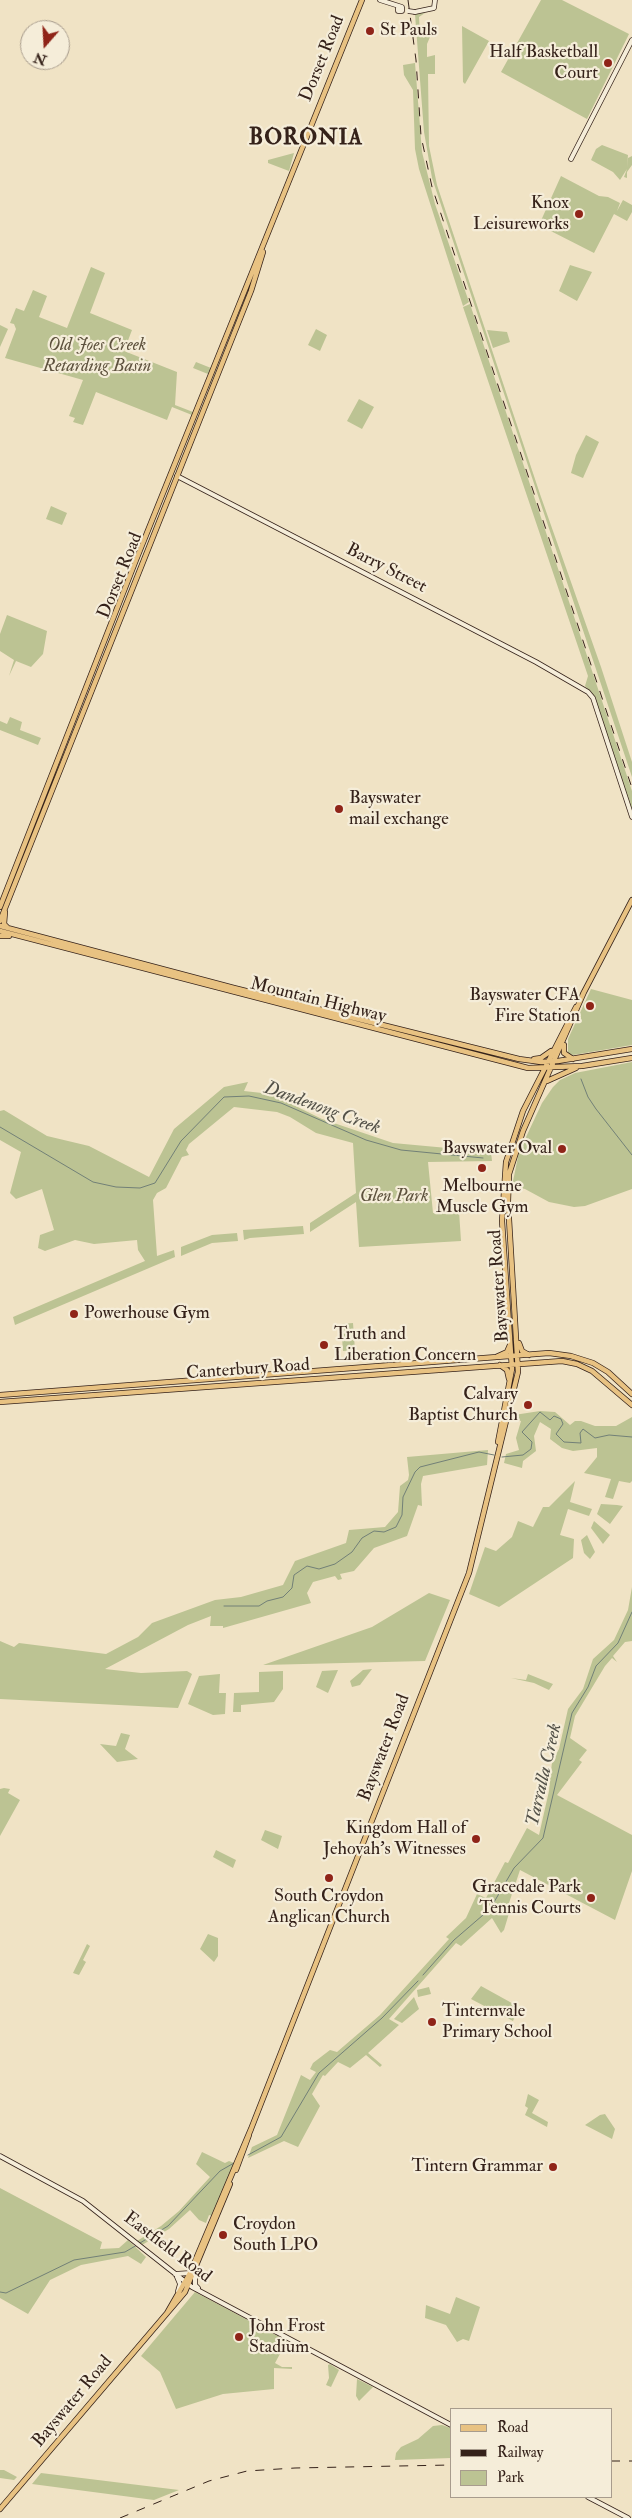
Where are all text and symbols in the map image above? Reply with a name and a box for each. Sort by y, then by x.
street label: Dorset Road [296,13,350,105]
north arrow [20,20,70,70]
place label: St Pauls [380,20,437,42]
marker: St Pauls [364,25,376,37]
place label: Half Basketball Court [489,42,598,84]
text: N [32,49,49,69]
marker: Half Basketball Court [602,57,614,69]
district label: BORONIA [248,126,364,152]
place label: Knox Leisureworks [473,193,569,235]
marker: Knox Leisureworks [573,208,585,220]
park label: Old Joes Creek Retarding Basin [43,335,151,378]
street label: Dorset Road [94,530,148,622]
street label: Barry Street [342,539,430,599]
place label: Bayswater mail exchange [349,788,449,831]
marker: Bayswater mail exchange [333,803,345,815]
street label: Mountain Highway [248,974,388,1028]
place label: Bayswater CFA Fire Station [469,985,580,1028]
marker: Bayswater CFA Fire Station [584,1000,596,1012]
water label: Dandenong Creek [261,1077,383,1141]
place label: Bayswater Oval [442,1138,552,1160]
marker: Bayswater Oval [556,1143,568,1155]
marker: Melbourne Muscle Gym [476,1162,488,1174]
place label: Melbourne Muscle Gym [436,1176,528,1218]
park label: Glen Park [360,1186,428,1208]
street label: Bayswater Road [485,1229,515,1343]
place label: Powerhouse Gym [84,1303,210,1325]
marker: Powerhouse Gym [68,1308,80,1320]
place label: Truth and Liberation Concern [334,1324,476,1366]
marker: Truth and Liberation Concern [318,1339,330,1351]
street label: Canterbury Road [185,1355,311,1385]
place label: Calvary Baptist Church [408,1384,518,1426]
marker: Calvary Baptist Church [522,1399,534,1411]
street label: Bayswater Road [355,1691,415,1805]
water label: Tarralla Creek [522,1721,568,1829]
place label: Kingdom Hall of Jehovah's Witnesses [323,1818,466,1860]
marker: Kingdom Hall of Jehovah's Witnesses [470,1833,482,1845]
marker: South Croydon Anglican Church [323,1872,335,1884]
place label: Gracedale Park Tennis Courts [472,1877,581,1920]
place label: South Croydon Anglican Church [268,1886,390,1928]
marker: Gracedale Park Tennis Courts [585,1892,597,1904]
place label: Tinternvale Primary School [442,2001,552,2044]
marker: Tinternvale Primary School [426,2016,438,2028]
place label: Tintern Grammar [411,2156,543,2178]
marker: Tintern Grammar [547,2161,559,2173]
street label: Eastfield Road [119,2208,215,2288]
place label: Croydon South LPO [233,2214,318,2256]
marker: Croydon South LPO [217,2229,229,2241]
place label: John Frost Stadium [249,2316,325,2358]
marker: John Frost Stadium [233,2331,245,2343]
street label: Bayswater Road [28,2352,118,2452]
legend [450,2408,612,2498]
text: Road [497,2418,528,2437]
text: Railway [497,2443,543,2462]
text: Park [497,2468,524,2487]

